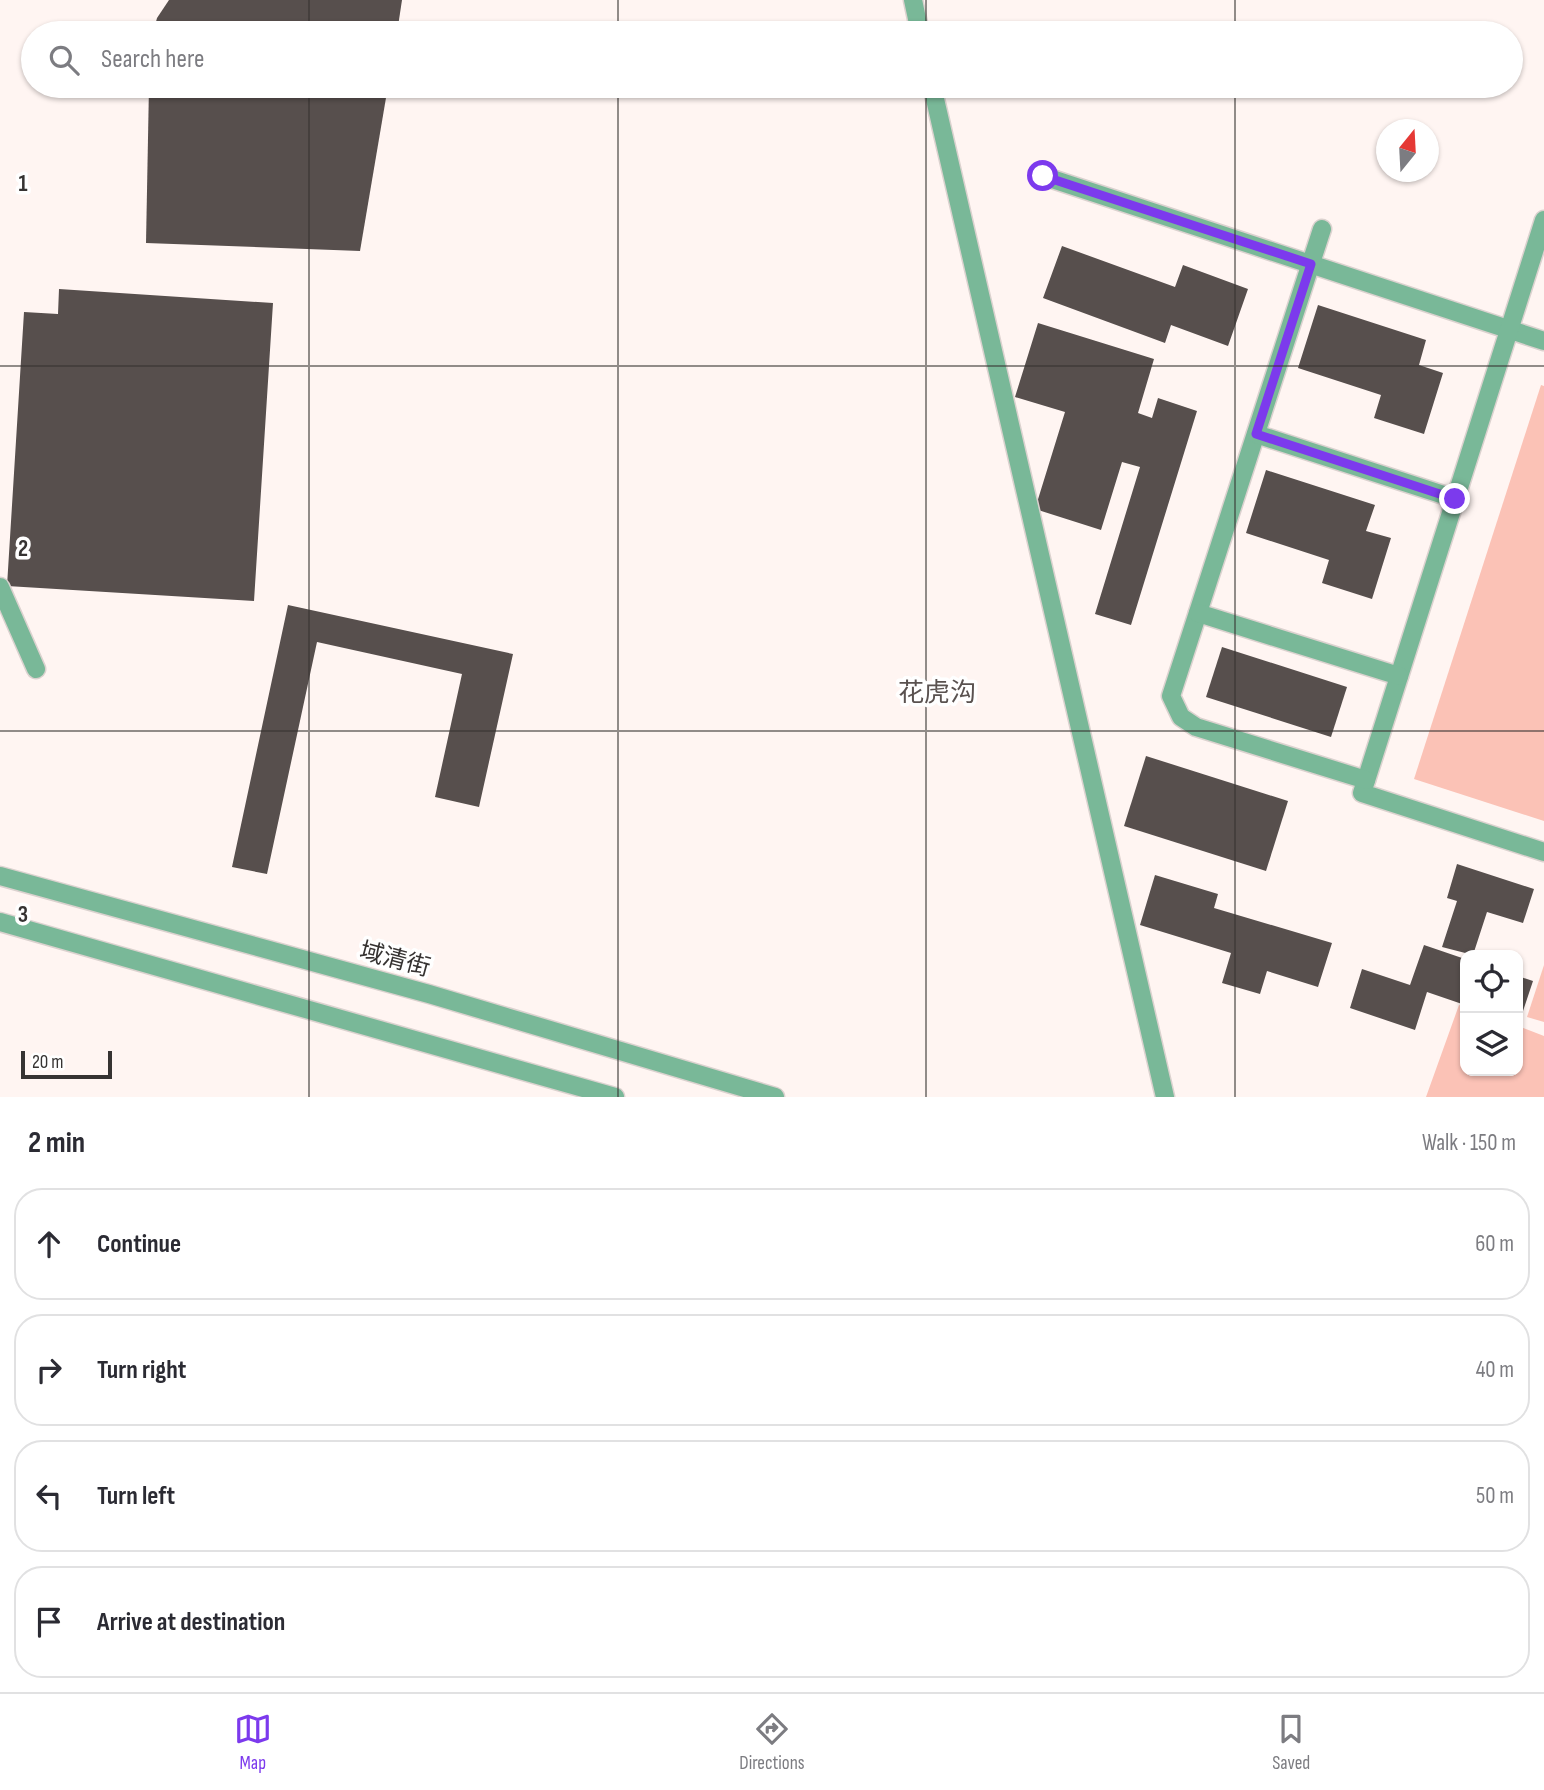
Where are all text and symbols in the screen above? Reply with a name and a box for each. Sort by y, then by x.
search box [21,21,1523,98]
icon: search [45,41,83,79]
text: Search here [101,44,204,75]
north arrow [1376,119,1439,182]
route start [1027,160,1058,191]
text: 1 [18,170,28,198]
route end [1439,483,1470,514]
text: 2 [18,535,28,563]
district label: 花虎沟 [898,678,976,709]
text: 3 [18,901,28,929]
street label: 域清街 [356,936,433,983]
map controls [1460,950,1523,1076]
button: locate [1460,950,1523,1013]
button: layers [1460,1013,1523,1076]
scale bar [21,1048,112,1080]
text: 20 m [32,1051,64,1074]
text: 2 min [28,1125,85,1161]
text: Walk · 150 m [1422,1129,1516,1157]
icon: ahead [30,1225,68,1263]
text: Continue [97,1229,181,1260]
text: 60 m [1475,1230,1514,1258]
icon: right [30,1351,68,1389]
text: Turn right [97,1355,186,1386]
text: 40 m [1476,1356,1514,1384]
icon: left [30,1477,68,1515]
text: Turn left [97,1481,175,1512]
text: 50 m [1476,1482,1514,1510]
icon: arrive [30,1603,68,1641]
text: Arrive at destination [97,1607,285,1638]
tab: Map [234,1710,272,1775]
tab: Directions [739,1710,805,1775]
tab: Saved [1272,1710,1310,1775]

